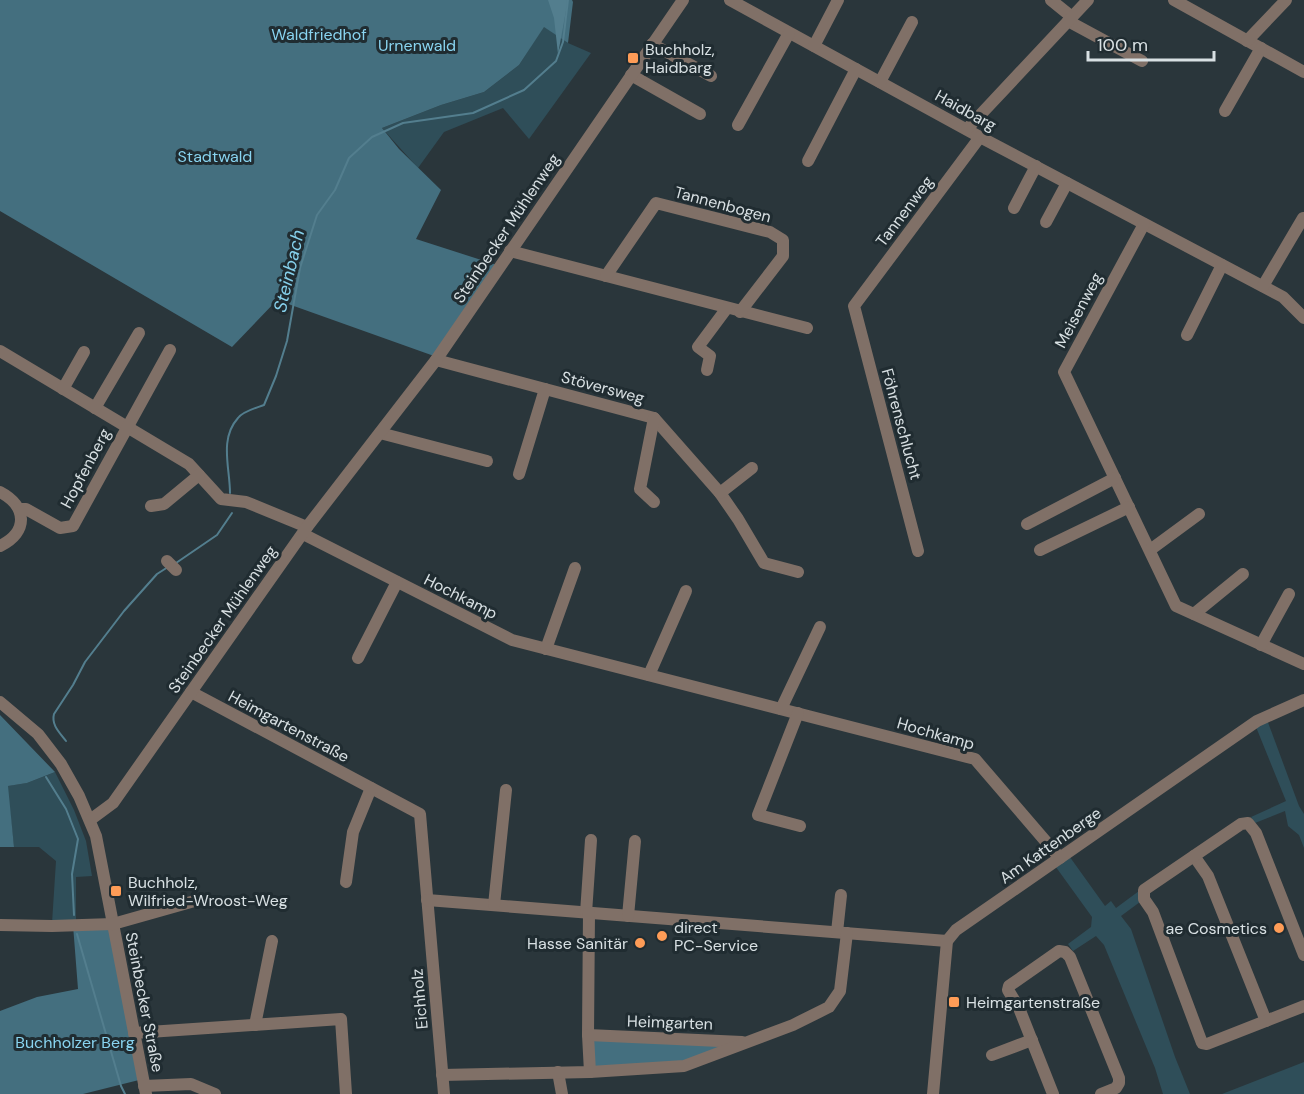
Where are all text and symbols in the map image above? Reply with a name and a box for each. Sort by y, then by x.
park label: Waldfriedhof [271,24,367,45]
scale bar [1088,24,1214,62]
text: 100 m [1097,33,1148,57]
park label: Urnenwald [378,35,456,56]
place label: Buchholz, Haidbarg [645,39,715,78]
marker: Buchholz, Haidbarg [626,51,640,65]
street label: Haidbarg [931,85,1000,136]
park label: Stadtwald [178,146,252,167]
street label: Steinbecker Mühlenweg [449,149,564,307]
street label: Tannenweg [871,172,938,251]
street label: Tannenbogen [672,182,773,227]
water label: Steinbach [268,227,310,315]
street label: Meisenweg [1050,269,1107,352]
street label: Stöversweg [559,366,647,409]
street label: Föhrenschlucht [877,366,926,482]
street label: Hopfenberg [56,425,115,512]
street label: Steinbecker Mühlenweg [163,541,282,697]
street label: Hochkamp [420,569,501,624]
street label: Heimgartenstraße [225,686,353,767]
street label: Hochkamp [895,712,977,755]
street label: Am Kattenberge [995,802,1105,888]
place label: Buchholz, Wilfried-Wroost-Weg [128,872,288,911]
marker: Buchholz, Wilfried-Wroost-Weg [109,884,123,898]
place label: direct PC-Service [674,917,758,956]
place label: ae Cosmetics [1166,918,1267,939]
marker: ae Cosmetics [1272,921,1286,935]
marker: direct PC-Service [655,929,669,943]
street label: Steinbecker Straße [121,930,168,1074]
place label: Hasse Sanitär [527,933,628,954]
marker: Hasse Sanitär [633,936,647,950]
street label: Eichholz [406,968,433,1030]
place label: Heimgartenstraße [966,992,1100,1013]
marker: Heimgartenstraße [947,995,961,1009]
street label: Heimgarten [627,1011,713,1034]
park label: Buchholzer Berg [15,1032,135,1053]

